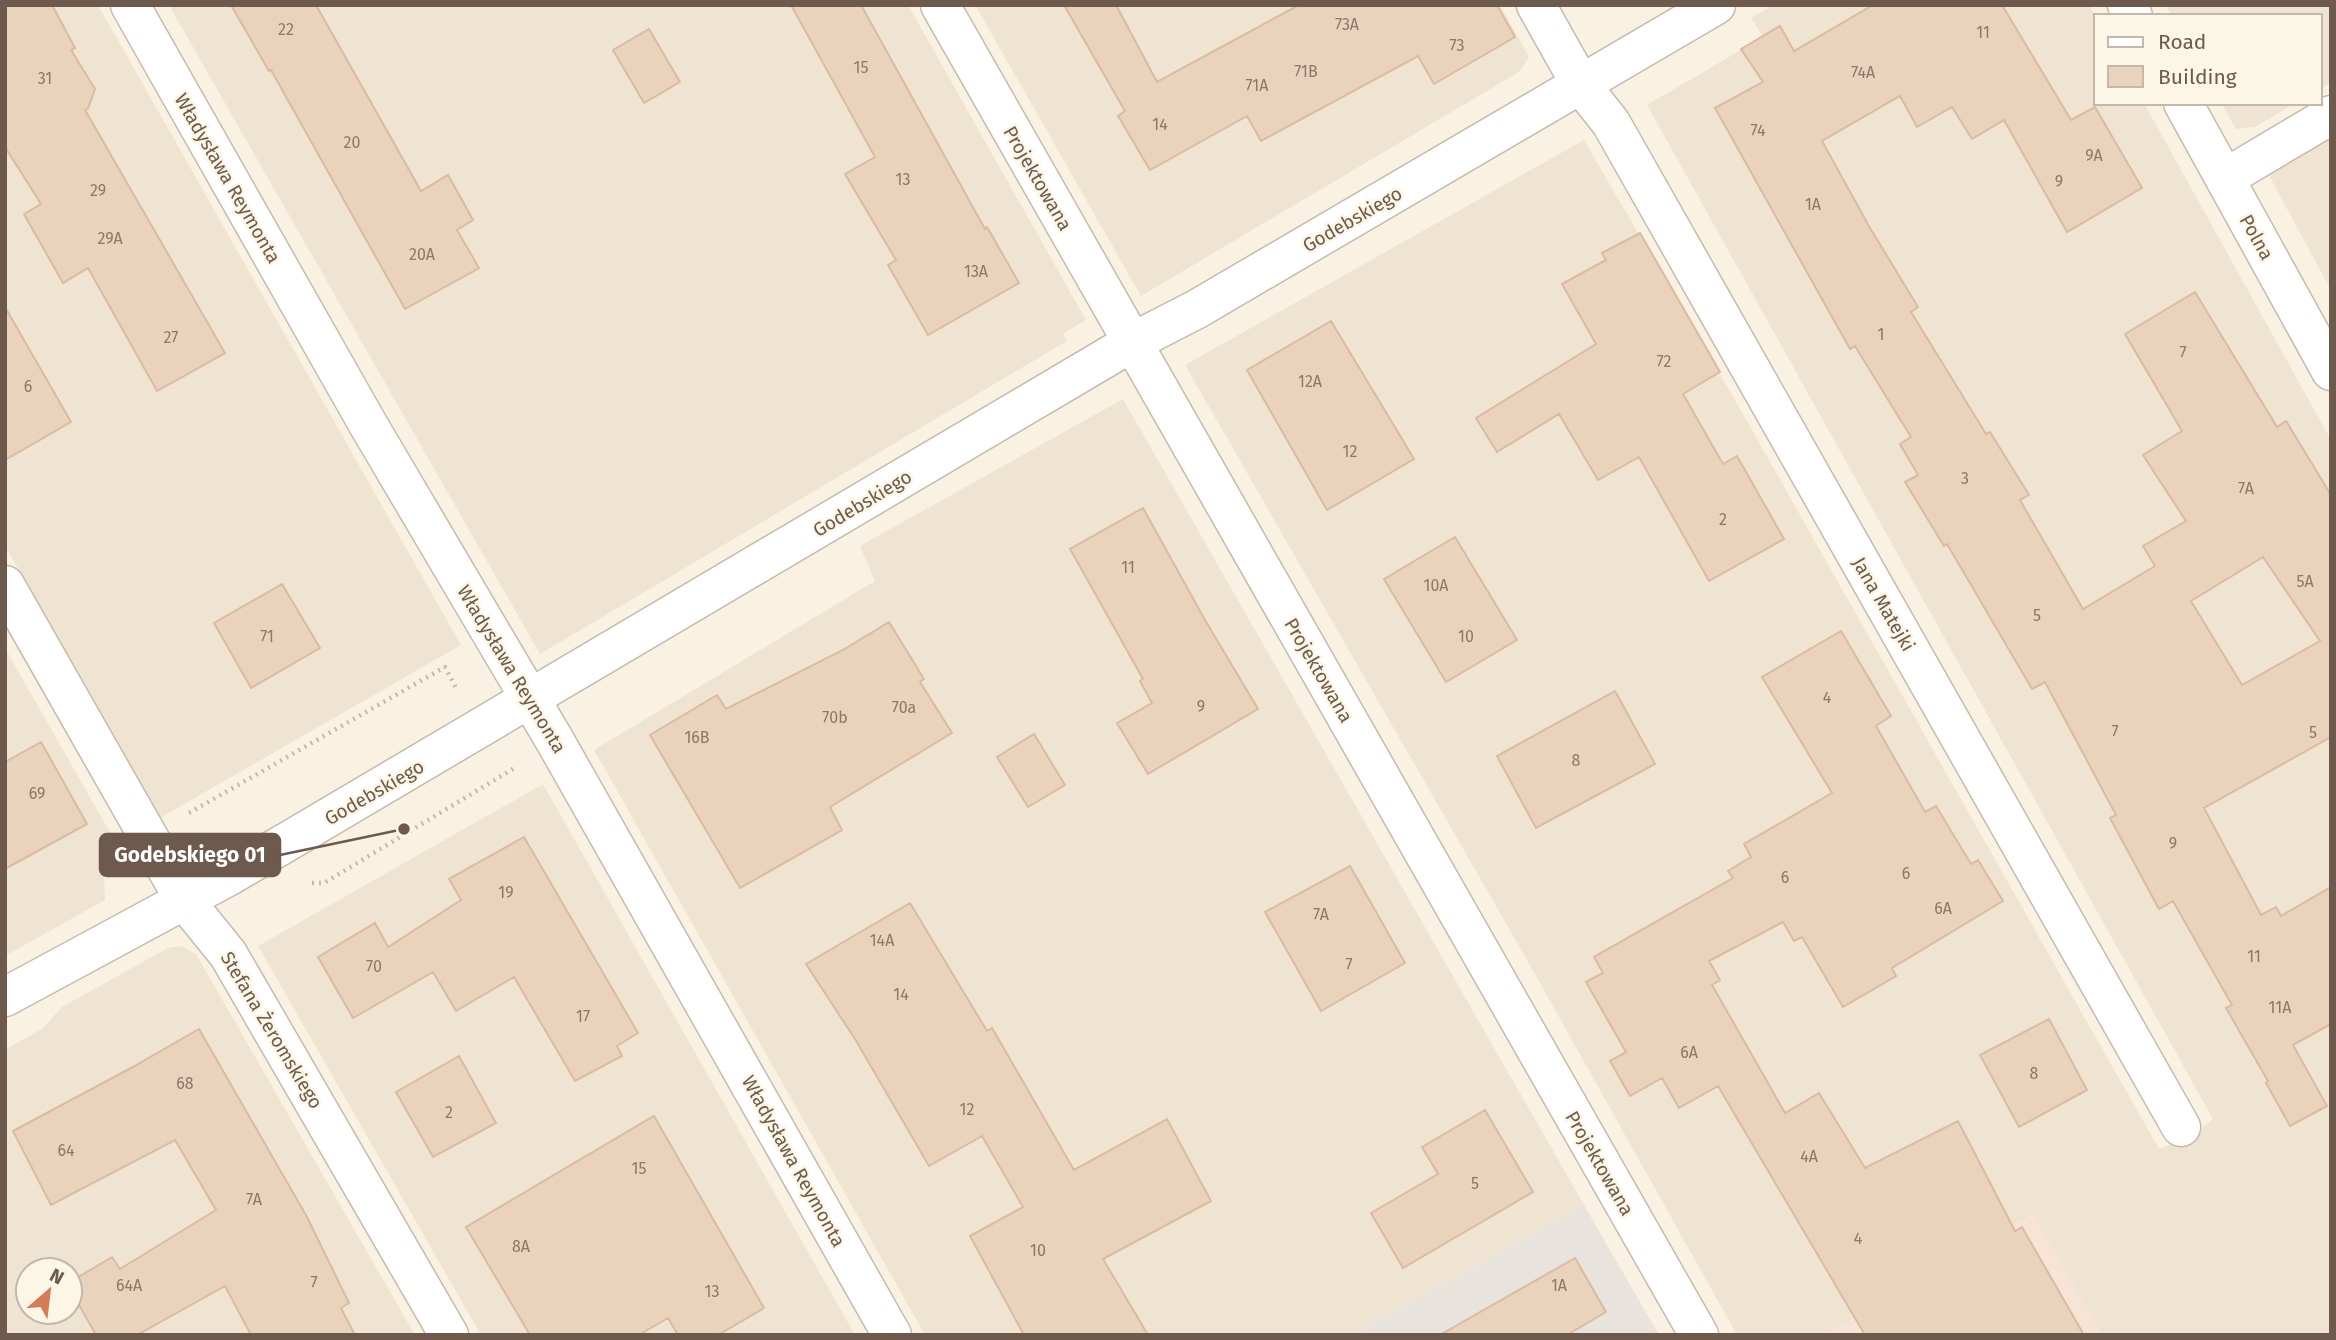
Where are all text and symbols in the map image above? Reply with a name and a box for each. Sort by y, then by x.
legend [2094,14,2322,105]
house number: 73A [1335,15,1360,34]
house number: 22 [278,20,294,39]
house number: 11 [1976,23,1990,42]
text: Road [2158,29,2206,55]
house number: 73 [1450,36,1464,55]
house number: 15 [854,58,868,77]
house number: 71B [1294,62,1318,81]
house number: 74A [1851,63,1876,82]
text: Building [2158,64,2237,90]
house number: 31 [38,69,52,88]
house number: 71A [1246,76,1269,95]
street label: Władysława Reymonta [170,89,286,267]
house number: 14 [1152,115,1168,134]
house number: 74 [1751,121,1766,140]
street label: Projektowana [998,122,1077,235]
house number: 20 [344,133,360,152]
house number: 9A [2085,146,2104,165]
house number: 13 [896,170,910,189]
house number: 9 [2055,172,2063,191]
house number: 29 [90,181,106,200]
street label: Godebskiego [1298,182,1406,257]
house number: 1A [1805,195,1822,214]
street label: Polna [2235,210,2278,264]
house number: 29A [97,229,123,248]
house number: 20A [409,245,436,264]
house number: 13A [964,262,989,281]
house number: 1 [1878,325,1884,344]
house number: 27 [164,328,178,347]
house number: 7 [2179,343,2187,362]
house number: 72 [1657,352,1671,371]
house number: 12A [1298,372,1323,391]
house number: 6 [24,377,32,396]
house number: 12 [1343,442,1357,461]
street label: Godebskiego [809,465,916,542]
house number: 3 [1961,469,1969,488]
house number: 7A [2238,479,2255,498]
house number: 2 [1719,510,1727,529]
street label: Jana Matejki [1847,553,1920,656]
house number: 11 [1121,558,1135,577]
house number: 5A [2296,572,2314,591]
house number: 10A [1423,576,1449,595]
street label: Władysława Reymonta [452,581,571,758]
house number: 5 [2033,606,2041,625]
street label: Projektowana [1279,614,1358,727]
house number: 71 [260,627,274,646]
house number: 10 [1458,627,1474,646]
house number: 4 [1823,688,1832,707]
house number: 9 [1197,697,1205,716]
house number: 70a [892,698,916,717]
house number: 70b [822,708,848,727]
house number: 7 [2111,722,2119,741]
house number: 5 [2309,723,2317,742]
house number: 16B [684,728,710,747]
house number: 8 [1572,751,1581,770]
street label: Godebskiego [320,755,428,830]
house number: 69 [29,784,45,803]
callout: Godebskiego 01 [100,834,280,876]
house number: 9 [2169,834,2177,853]
text: Godebskiego 01 [114,842,266,868]
house number: 6 [1902,864,1910,883]
house number: 6 [1781,868,1789,887]
house number: 19 [498,883,514,902]
house number: 6A [1934,899,1953,918]
house number: 7A [1313,905,1330,924]
house number: 14A [870,931,895,950]
house number: 11 [2247,947,2261,966]
street label: Stefana Żeromskiego [216,948,328,1113]
house number: 7 [1345,955,1353,974]
house number: 70 [366,957,382,976]
house number: 14 [893,985,909,1004]
house number: 11A [2269,998,2292,1017]
house number: 17 [576,1007,590,1026]
house number: 6A [1680,1043,1699,1062]
house number: 8 [2030,1064,2039,1083]
street label: Władysława Reymonta [737,1072,850,1251]
house number: 68 [176,1074,194,1093]
house number: 12 [960,1100,974,1119]
house number: 2 [445,1103,453,1122]
street label: Projektowana [1560,1107,1639,1220]
house number: 64 [57,1141,75,1160]
house number: 4A [1800,1147,1819,1166]
house number: 15 [632,1159,646,1178]
house number: 5 [1471,1174,1479,1193]
house number: 7A [246,1190,263,1209]
house number: 4 [1854,1229,1863,1248]
house number: 8A [512,1237,531,1256]
house number: 10 [1030,1241,1046,1260]
north arrow [14,1256,84,1326]
text: N [46,1263,68,1290]
house number: 7 [310,1273,318,1292]
house number: 64A [116,1276,143,1295]
house number: 1A [1551,1276,1568,1295]
house number: 13 [705,1282,719,1301]

